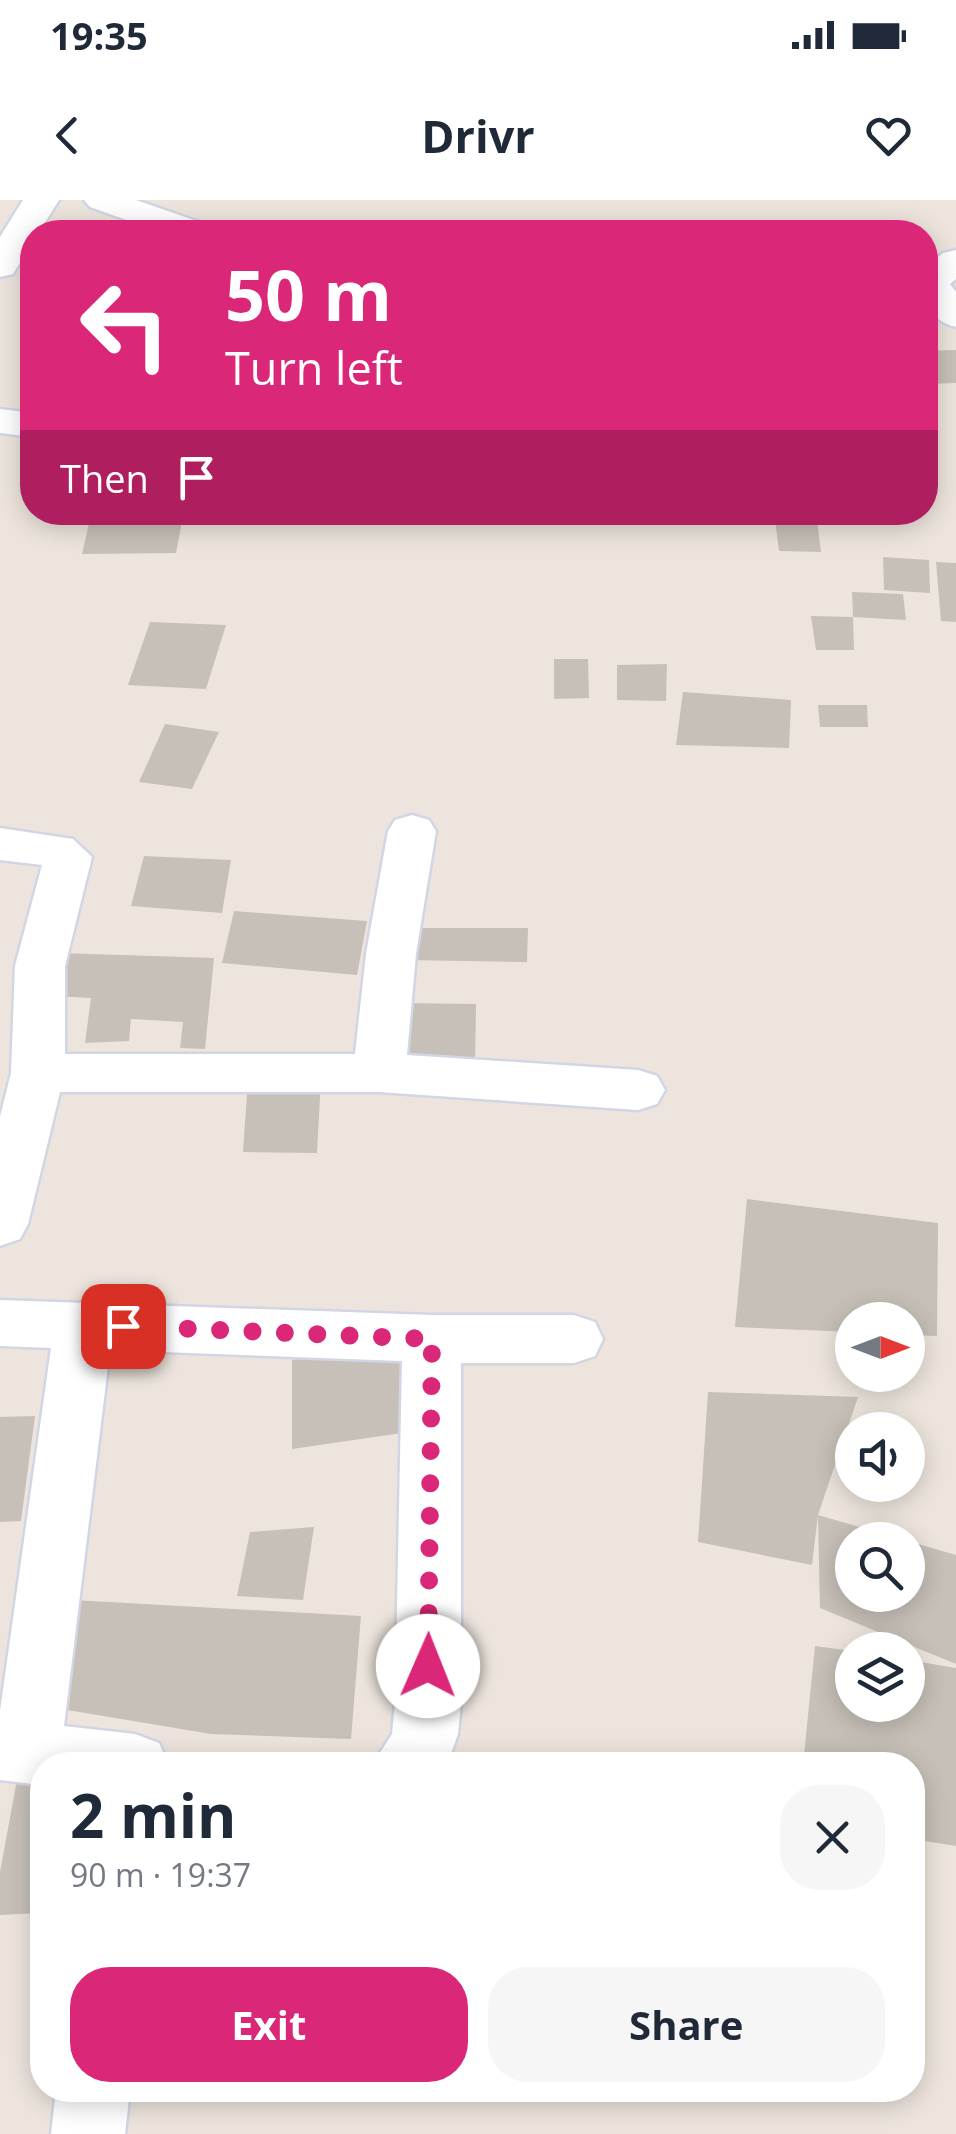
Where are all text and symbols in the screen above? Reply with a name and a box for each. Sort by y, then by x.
text: 19:35 [50,9,148,61]
text: Drivr [421,105,535,166]
icon: back [40,108,95,163]
icon: heart [861,108,916,163]
text: 50 m [225,246,392,342]
icon: left [60,260,190,390]
text: Turn left [225,337,403,398]
icon: arrive [169,450,224,505]
text: Then [60,452,149,504]
pin [81,1284,166,1369]
icon: arrive [96,1299,151,1354]
north arrow [835,1302,925,1392]
map controls [835,1302,925,1722]
button: sound [835,1412,925,1502]
button: search [835,1522,925,1612]
position arrow [376,1614,480,1718]
button: layers [835,1632,925,1722]
text: 2 min [70,1774,237,1856]
button: close [780,1785,885,1890]
text: 90 m · 19:37 [70,1853,251,1896]
button: Exit [70,1967,468,2082]
button: Share [488,1967,885,2082]

